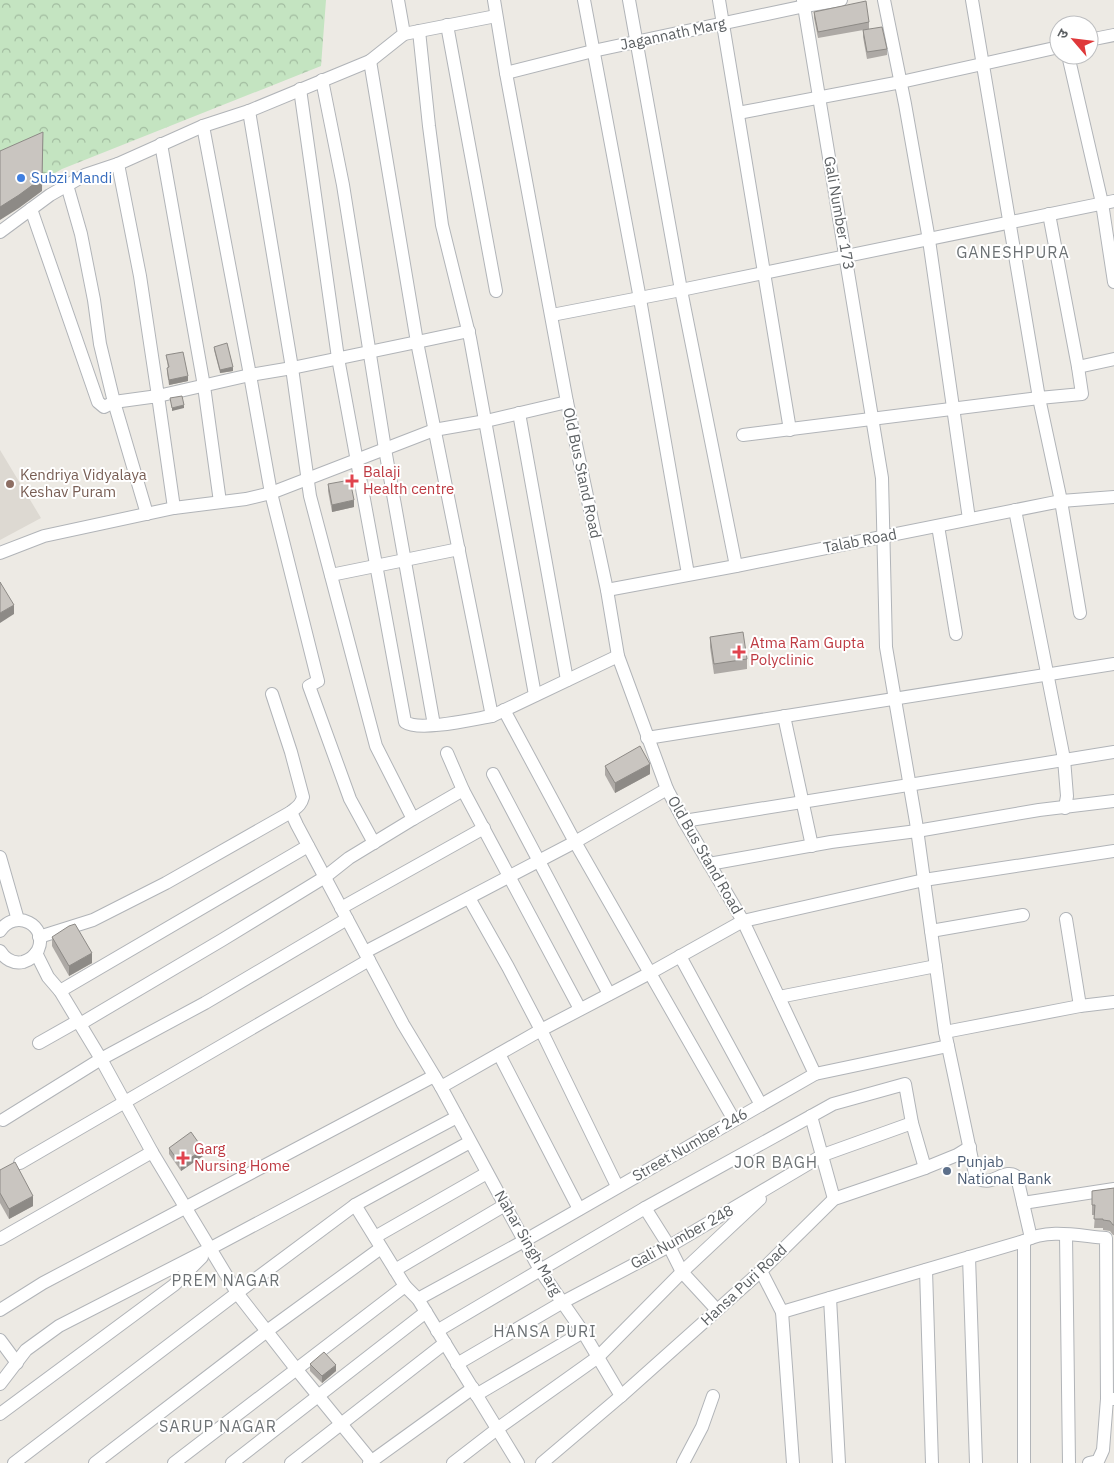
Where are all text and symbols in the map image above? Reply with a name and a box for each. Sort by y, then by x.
street label: Jagannath Marg [618,13,727,54]
north arrow [1049,15,1099,65]
text: उ [1053,25,1073,42]
street label: Gali Number 173 [820,155,859,271]
place label: Subzi Mandi [31,168,112,187]
marker: Subzi Mandi [15,172,27,184]
district label: GANESHPURA [956,242,1070,262]
street label: Old Bus Stand Road [559,406,606,540]
place label: Balaji Health centre [363,462,454,498]
place label: Kendriya Vidyalaya Keshav Puram [20,465,147,501]
marker: Balaji Health centre [345,474,359,488]
marker: Kendriya Vidyalaya Keshav Puram [4,478,16,490]
street label: Talab Road [822,524,898,557]
place label: Atma Ram Gupta Polyclinic [750,633,864,669]
marker: Atma Ram Gupta Polyclinic [732,645,746,659]
street label: Old Bus Stand Road [664,792,747,917]
street label: Street Number 246 [629,1104,751,1185]
place label: Garg Nursing Home [194,1139,290,1175]
marker: Garg Nursing Home [176,1151,190,1165]
district label: JOR BAGH [734,1152,818,1172]
place label: Punjab National Bank [957,1152,1052,1188]
marker: Punjab National Bank [941,1165,953,1177]
street label: Nahar Singh Marg [491,1187,566,1299]
street label: Gali Number 248 [627,1200,737,1273]
street label: Hansa Puri Road [697,1240,791,1329]
district label: PREM NAGAR [172,1270,280,1290]
district label: HANSA PURI [493,1321,597,1341]
district label: SARUP NAGAR [159,1416,277,1436]

